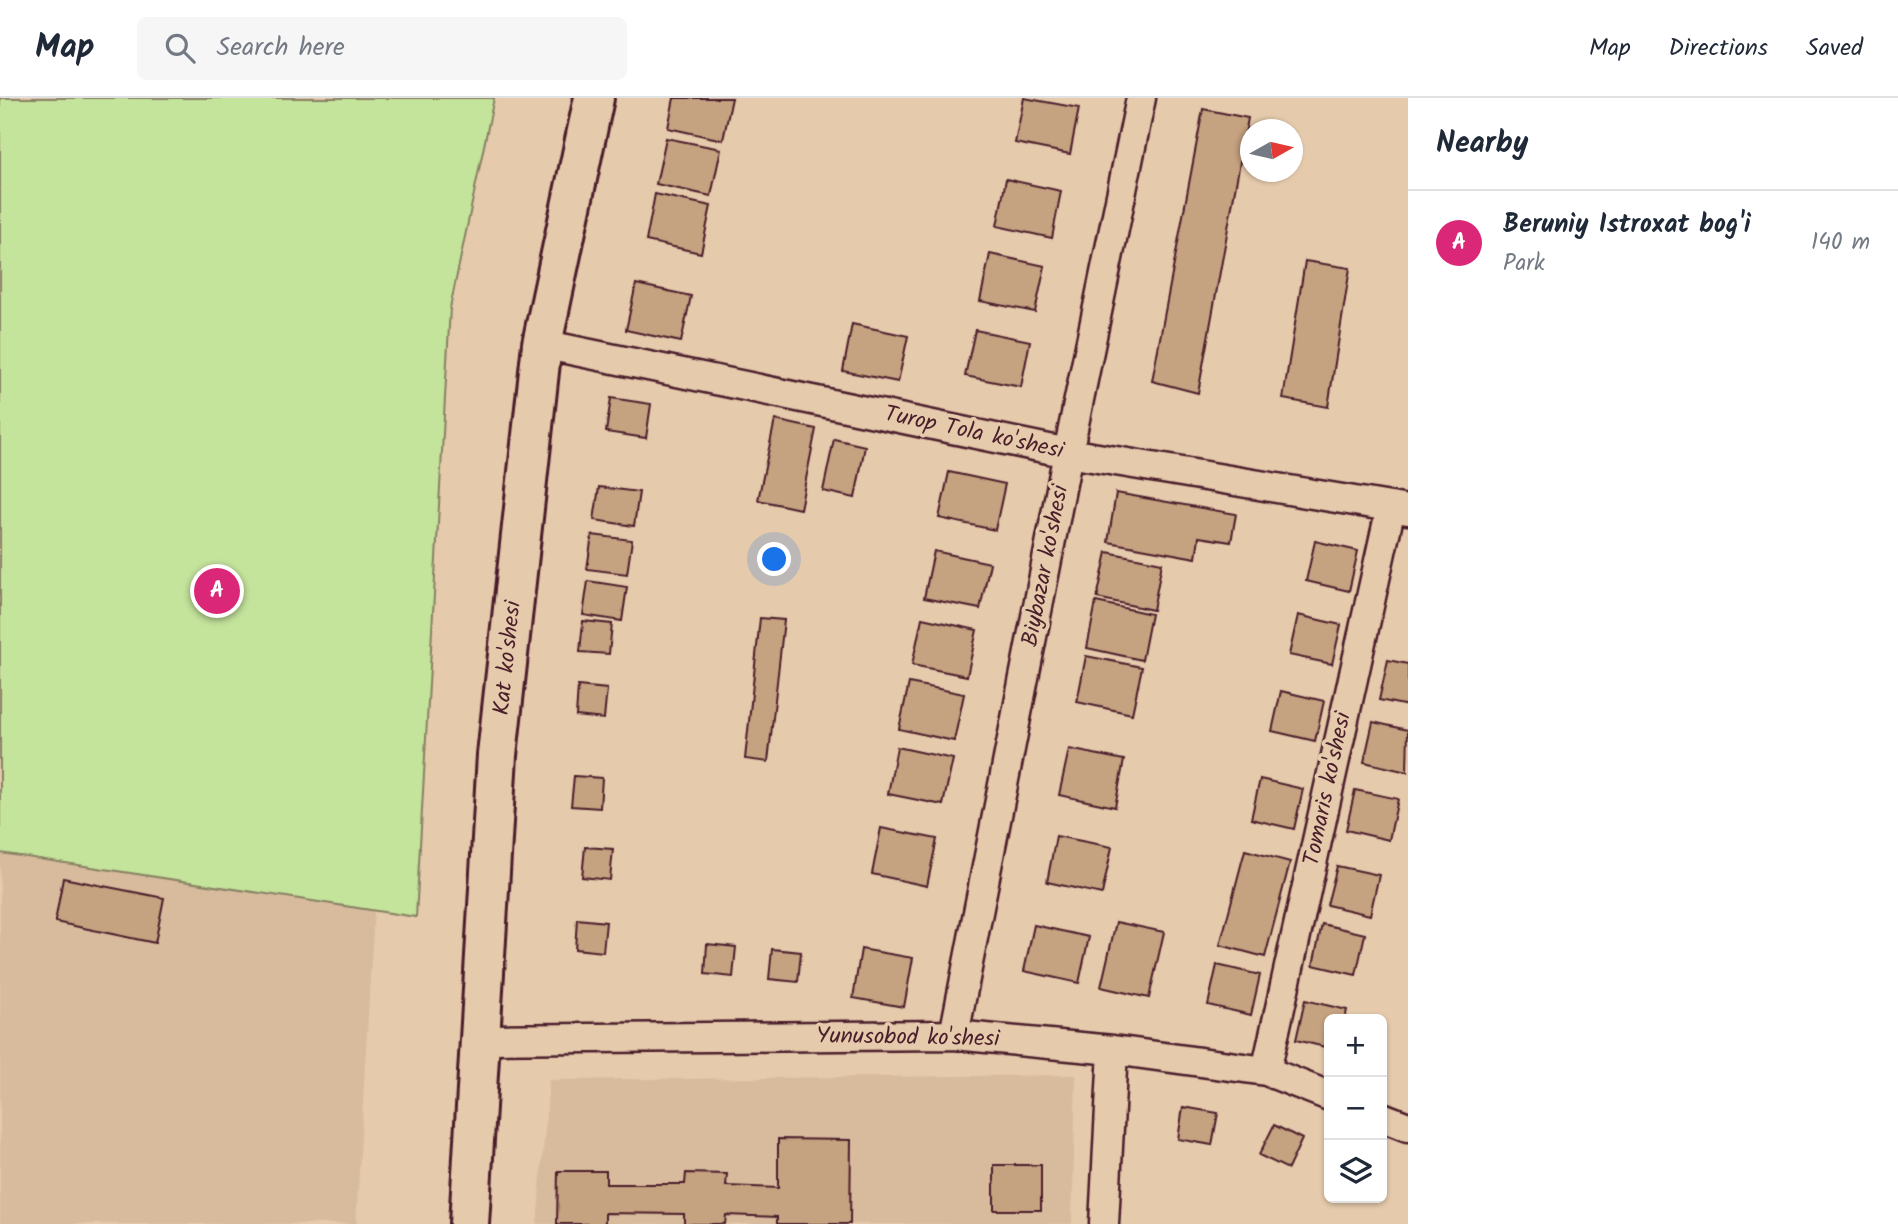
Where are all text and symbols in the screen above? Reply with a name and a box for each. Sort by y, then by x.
search box [137,17,627,80]
text: Map [35,22,95,75]
text: Search here [217,27,345,69]
icon: search [161,29,199,67]
text: Map [1589,29,1631,68]
text: Directions [1669,29,1768,68]
text: Saved [1806,29,1863,68]
north arrow [1240,119,1303,182]
text: Nearby [1436,120,1528,168]
text: Beruniy Istroxat bog'i [1503,204,1751,246]
text: A [1452,225,1466,261]
text: 140 m [1811,225,1870,261]
text: Park [1503,246,1545,282]
street label: Turop Tola ko'shesi [881,396,1068,470]
street label: Biybazar ko'shesi [1013,481,1080,650]
your location [757,542,791,576]
pin: A [194,565,240,617]
street label: Kat ko'shesi [484,598,532,717]
street label: Tomaris ko'shesi [1294,707,1362,869]
map controls [1324,1014,1387,1203]
button: + [1324,1014,1387,1077]
street label: Yunusobod ko'shesi [816,1018,1001,1058]
button: − [1324,1077,1387,1140]
button: layers [1324,1140,1387,1203]

